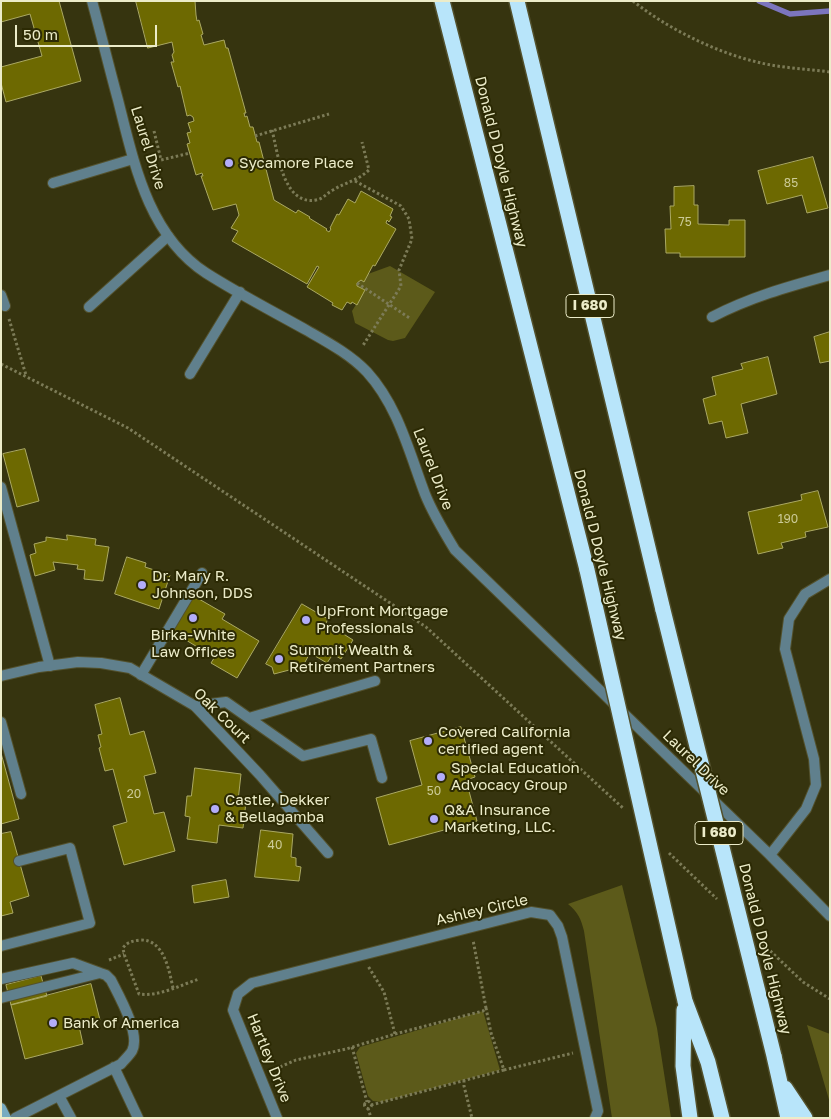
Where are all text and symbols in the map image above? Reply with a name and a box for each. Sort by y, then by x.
scale bar [18,15,160,47]
text: 50 m [23,25,58,43]
street label: Donald D Doyle Highway [471,74,531,250]
street label: Laurel Drive [127,104,169,192]
place label: Sycamore Place [239,154,354,172]
marker: Sycamore Place [223,157,235,169]
house number: 85 [784,176,798,190]
house number: 75 [678,215,692,229]
road number: I 680 [566,294,614,318]
street label: Laurel Drive [409,425,457,513]
street label: Donald D Doyle Highway [570,467,630,643]
house number: 190 [778,512,798,526]
place label: Dr. Mary R. Johnson, DDS [152,567,253,602]
marker: Dr. Mary R. Johnson, DDS [136,579,148,591]
place label: UpFront Mortgage Professionals [316,602,448,637]
marker: Birka-White Law Offices [187,612,199,624]
marker: UpFront Mortgage Professionals [300,614,312,626]
place label: Birka-White Law Offices [151,626,235,661]
place label: Summit Wealth & Retirement Partners [289,641,435,676]
marker: Summit Wealth & Retirement Partners [273,653,285,665]
street label: Oak Court [190,684,254,748]
place label: Covered California certified agent [438,723,570,758]
street label: Laurel Drive [659,727,733,799]
marker: Covered California certified agent [422,735,434,747]
place label: Special Education Advocacy Group [451,759,580,794]
marker: Special Education Advocacy Group [435,771,447,783]
house number: 50 [427,784,441,798]
house number: 20 [127,787,141,801]
place label: Castle, Dekker & Bellagamba [225,791,329,826]
place label: Q&A Insurance Marketing, LLC. [444,801,556,836]
marker: Castle, Dekker & Bellagamba [209,803,221,815]
marker: Q&A Insurance Marketing, LLC. [428,813,440,825]
road number: I 680 [695,821,743,844]
house number: 40 [268,838,282,852]
street label: Donald D Doyle Highway [735,861,795,1037]
street label: Ashley Circle [434,891,530,929]
street label: Hartley Drive [243,1011,295,1105]
place label: Bank of America [63,1014,180,1032]
marker: Bank of America [47,1017,59,1029]

